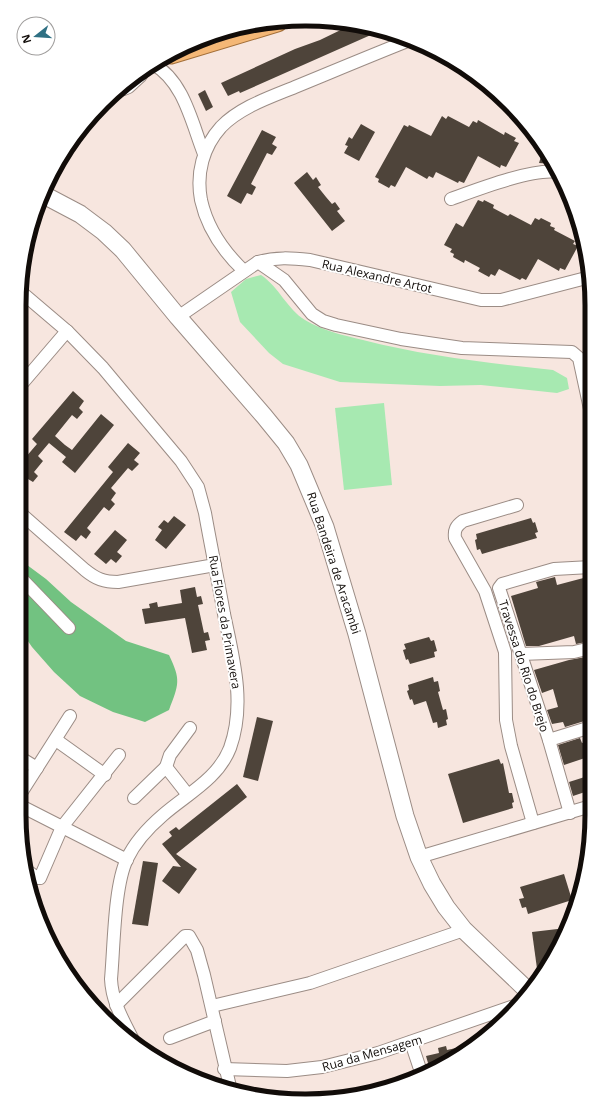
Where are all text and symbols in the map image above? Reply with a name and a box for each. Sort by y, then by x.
north arrow [16,16,56,56]
text: N [17,33,34,46]
street label: Rua Alexandre Artot [320,255,434,297]
street label: Rua Bandeira de Aracambi [303,490,365,636]
street label: Rua Flores da Primavera [205,554,245,690]
street label: Travessa do Rio do Brejo [495,598,553,734]
street label: Rua da Mensagem [320,1031,424,1075]

